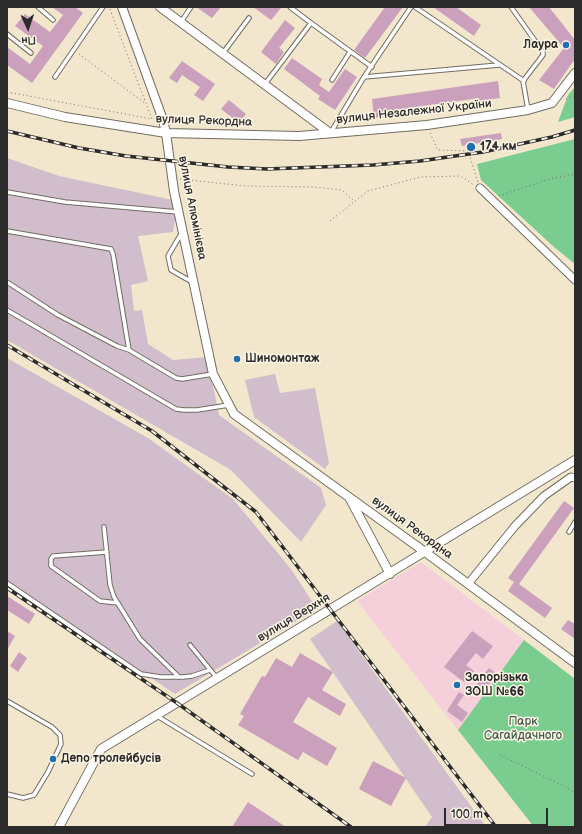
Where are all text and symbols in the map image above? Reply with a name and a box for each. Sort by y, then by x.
north arrow [8,8,48,48]
text: Пн [21,34,36,47]
place label: Лаура [523,38,558,52]
marker: Лаура [561,40,571,50]
street label: вулиця Незалежної України [336,97,492,127]
street label: вулиця Рекордна [155,112,253,130]
place label: 174 км [480,140,517,154]
marker: 174 км [465,141,477,153]
street label: вулиця Алюмінієва [175,155,209,261]
place label: Шиномонтаж [245,352,319,366]
marker: Шиномонтаж [232,354,242,364]
street label: вулиця Рекордна [369,494,455,562]
street label: вулиця Верхня [255,591,333,645]
place label: Запорізька ЗОШ №66 [465,671,528,699]
marker: Запорізька ЗОШ №66 [452,680,462,690]
park label: Парк Сагайдачного [484,715,562,743]
place label: Депо тролейбусів [61,752,161,766]
marker: Депо тролейбусів [48,754,58,764]
scale bar [446,800,550,826]
text: 100 m [451,807,483,822]

